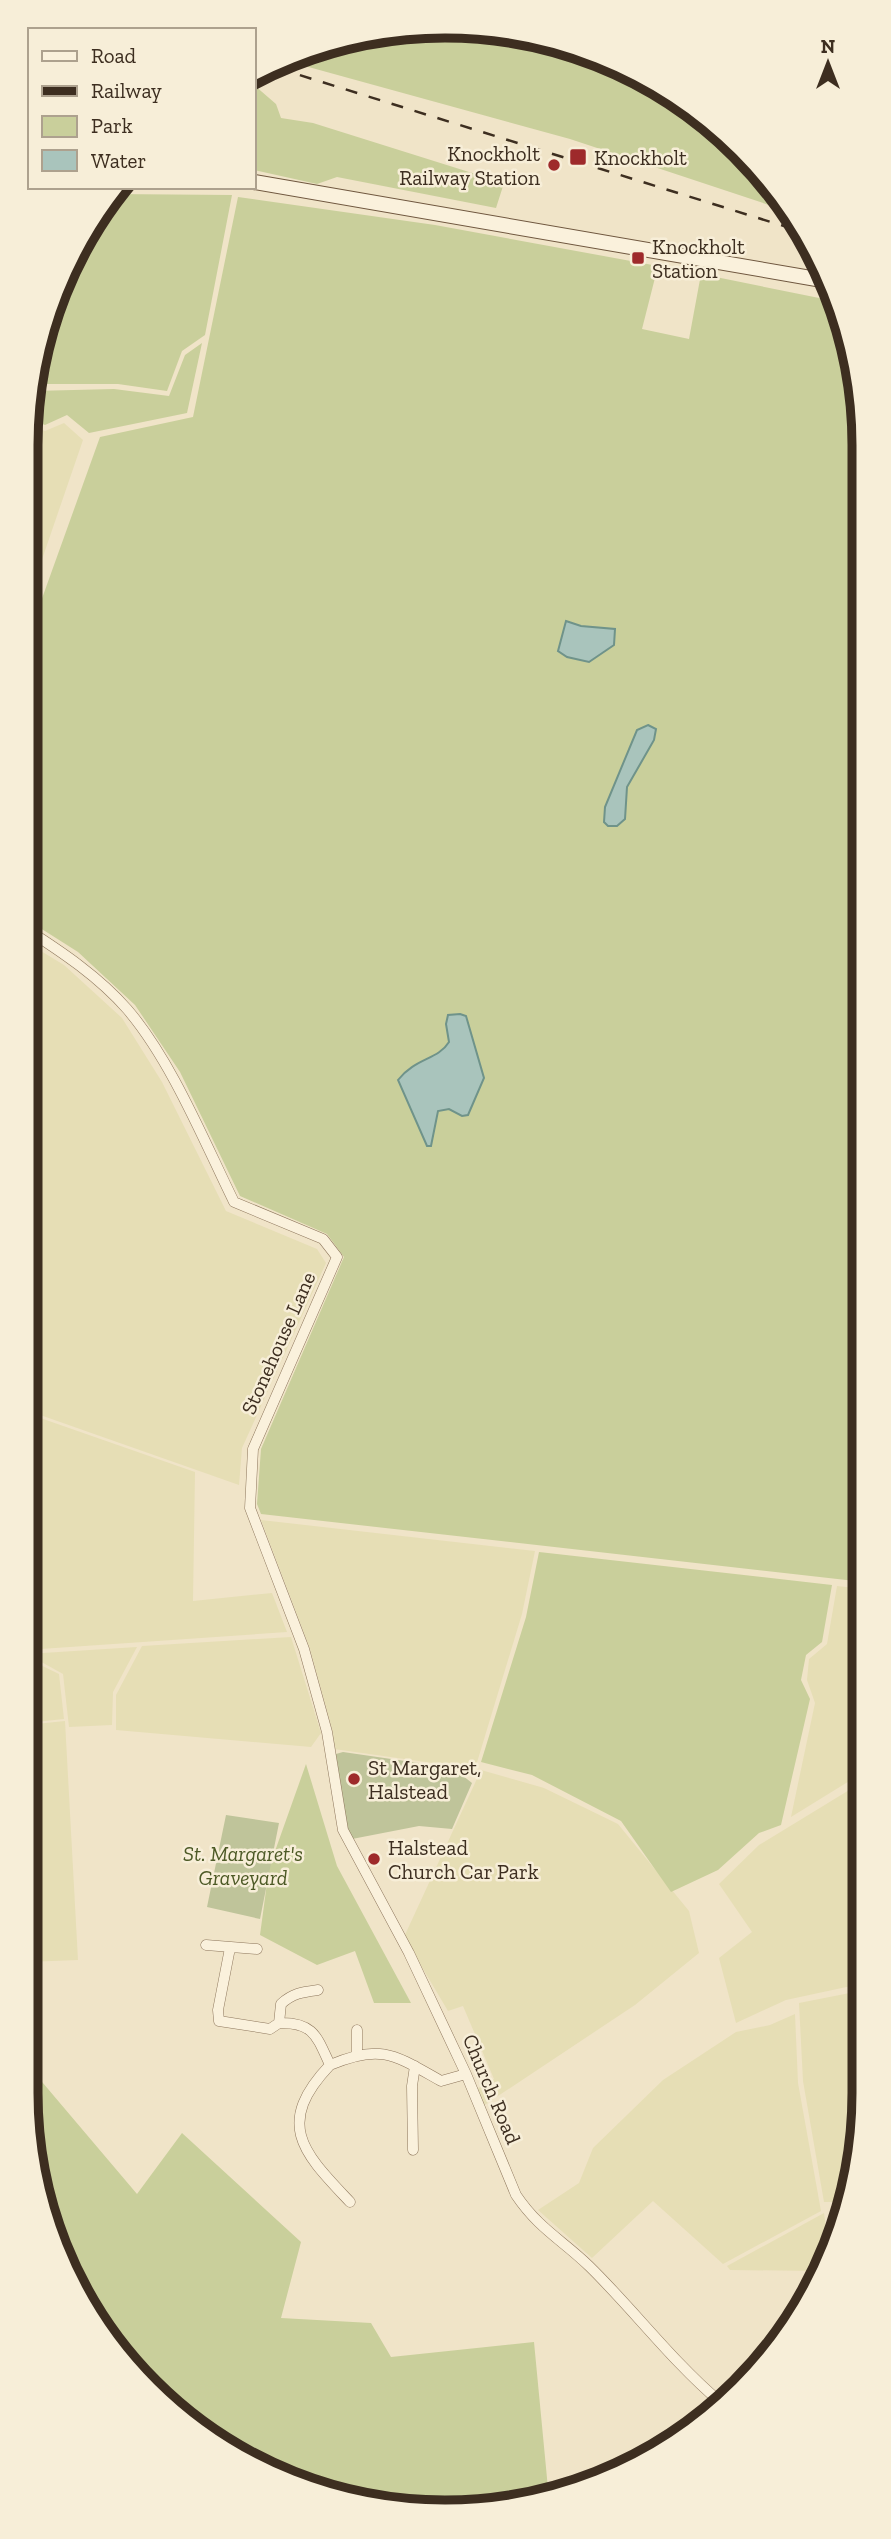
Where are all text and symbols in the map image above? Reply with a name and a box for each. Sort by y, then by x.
legend [28,28,256,189]
north arrow [793,28,863,98]
text: N [821,35,835,58]
text: Road [91,43,137,68]
text: Railway [91,78,162,103]
text: Park [91,113,133,138]
place label: Knockholt Railway Station [399,141,540,190]
place label: Knockholt [594,145,687,170]
marker: Knockholt [568,147,588,167]
text: Water [91,148,146,173]
marker: Knockholt Railway Station [546,157,562,173]
place label: Knockholt Station [652,234,745,283]
marker: Knockholt Station [630,250,646,266]
street label: Stonehouse Lane [235,1268,321,1418]
place label: St Margaret, Halstead [368,1755,481,1804]
marker: St Margaret, Halstead [346,1771,362,1787]
place label: Halstead Church Car Park [388,1835,539,1884]
park label: St. Margaret's Graveyard [183,1841,303,1890]
marker: Halstead Church Car Park [366,1851,382,1867]
street label: Church Road [458,2030,527,2148]

